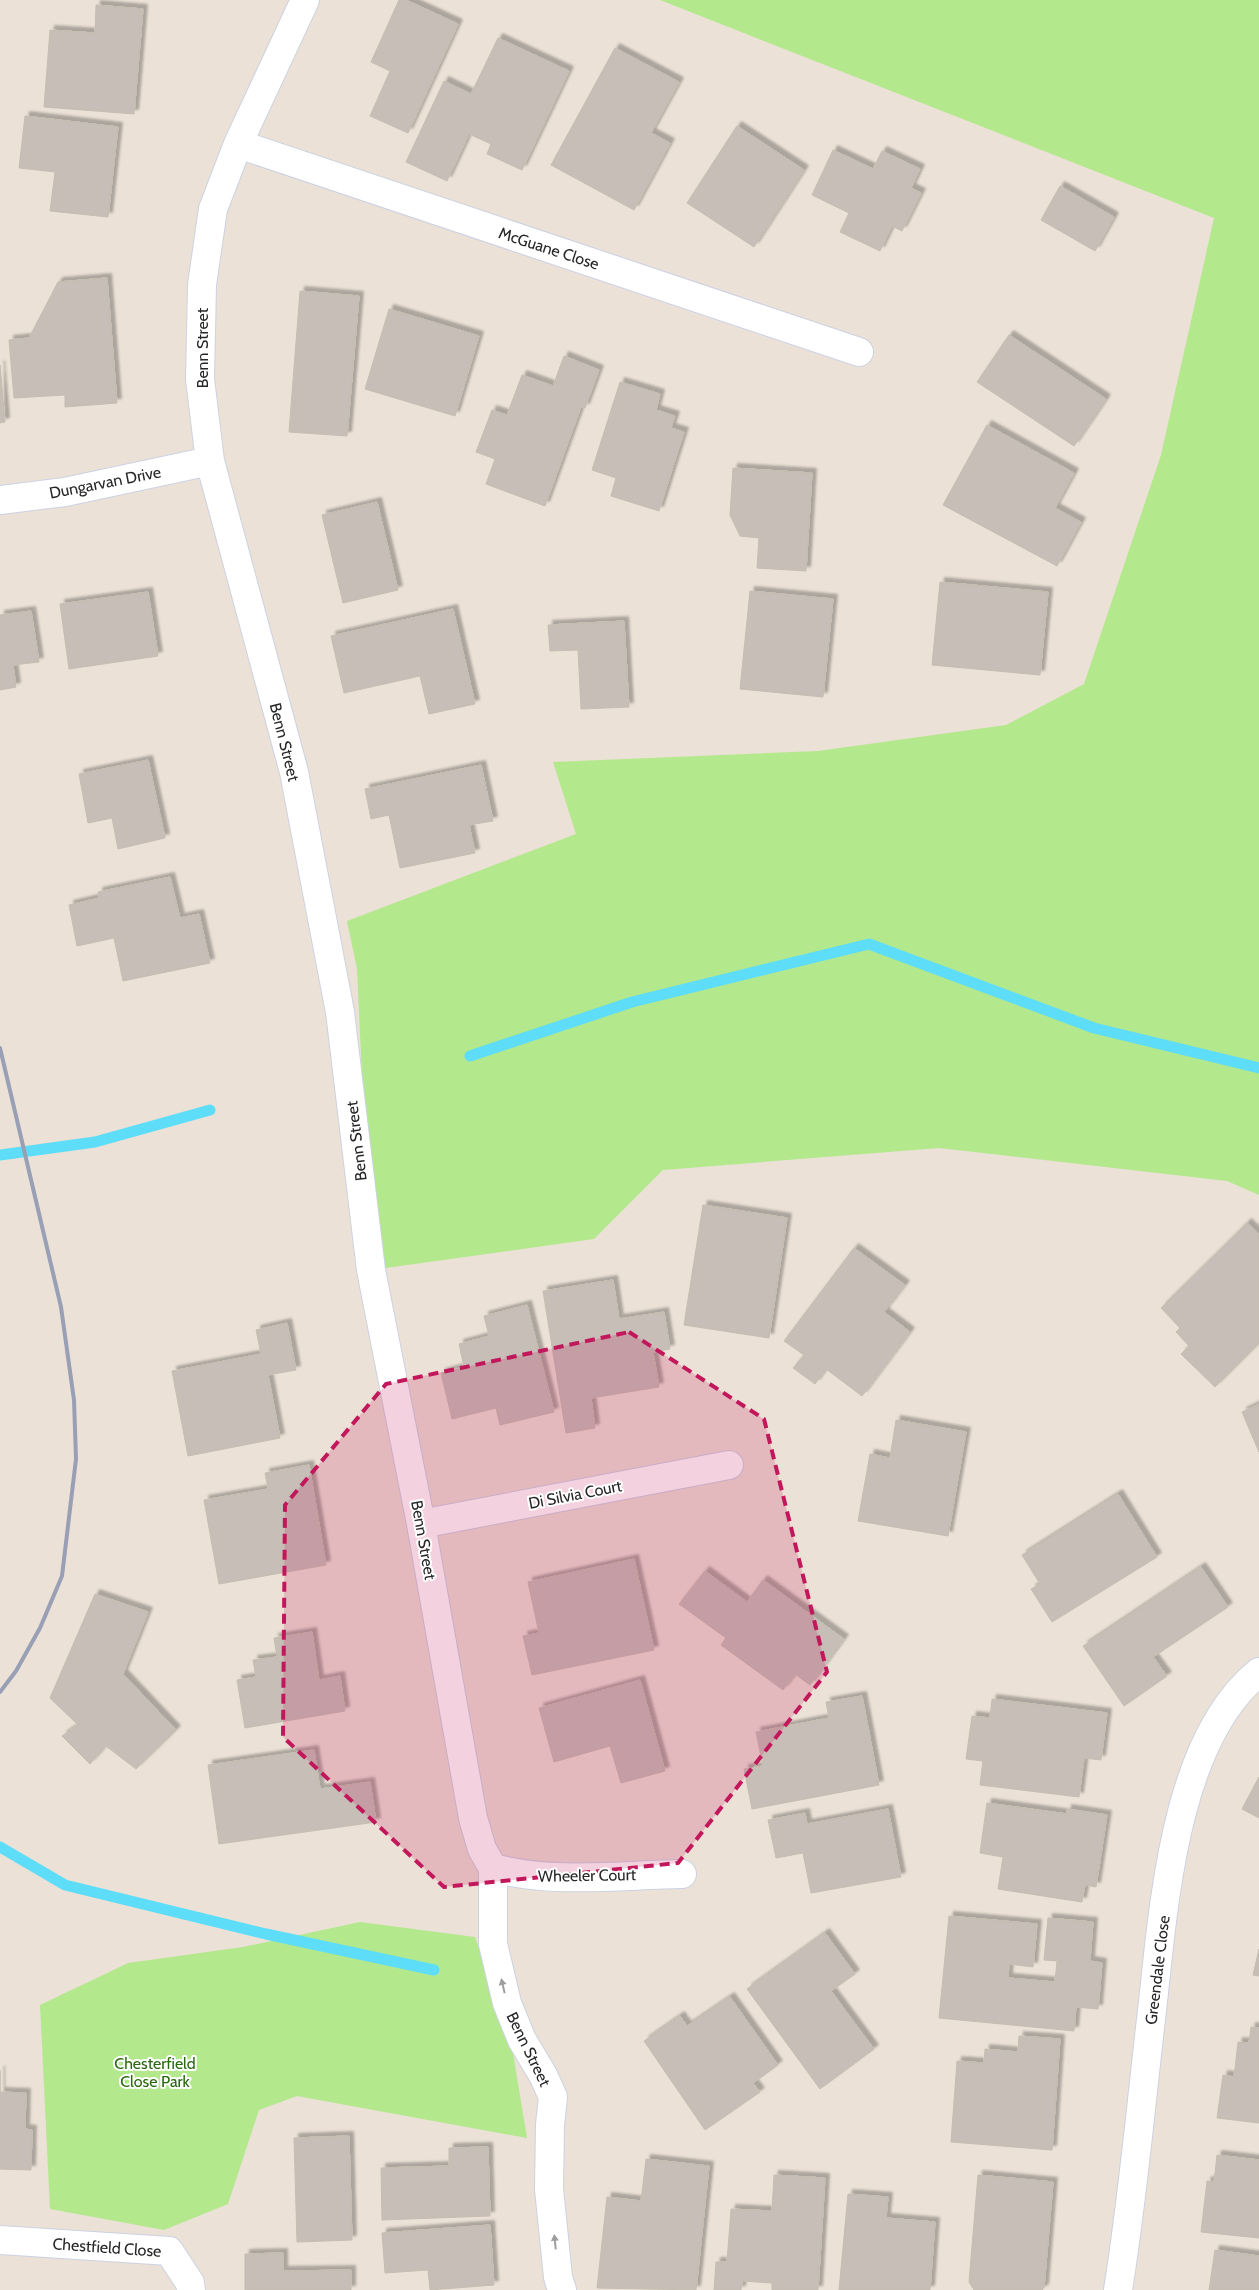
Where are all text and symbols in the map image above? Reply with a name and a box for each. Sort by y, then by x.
street label: McGuane Close [496,223,601,274]
street label: Benn Street [193,307,212,388]
street label: Dungarvan Drive [48,462,163,503]
street label: Benn Street [266,701,304,784]
street label: Benn Street [342,1099,371,1182]
street label: Di Silvia Court [527,1476,624,1513]
street label: Benn Street [407,1499,440,1582]
street label: Wheeler Court [538,1865,637,1886]
street label: Greendale Close [1141,1914,1174,2026]
one-way arrow [499,1979,507,1994]
street label: Benn Street [502,2009,555,2090]
park label: Chesterfield Close Park [114,2054,196,2091]
street label: Chestfield Close [52,2234,162,2261]
one-way arrow [550,2234,558,2250]

